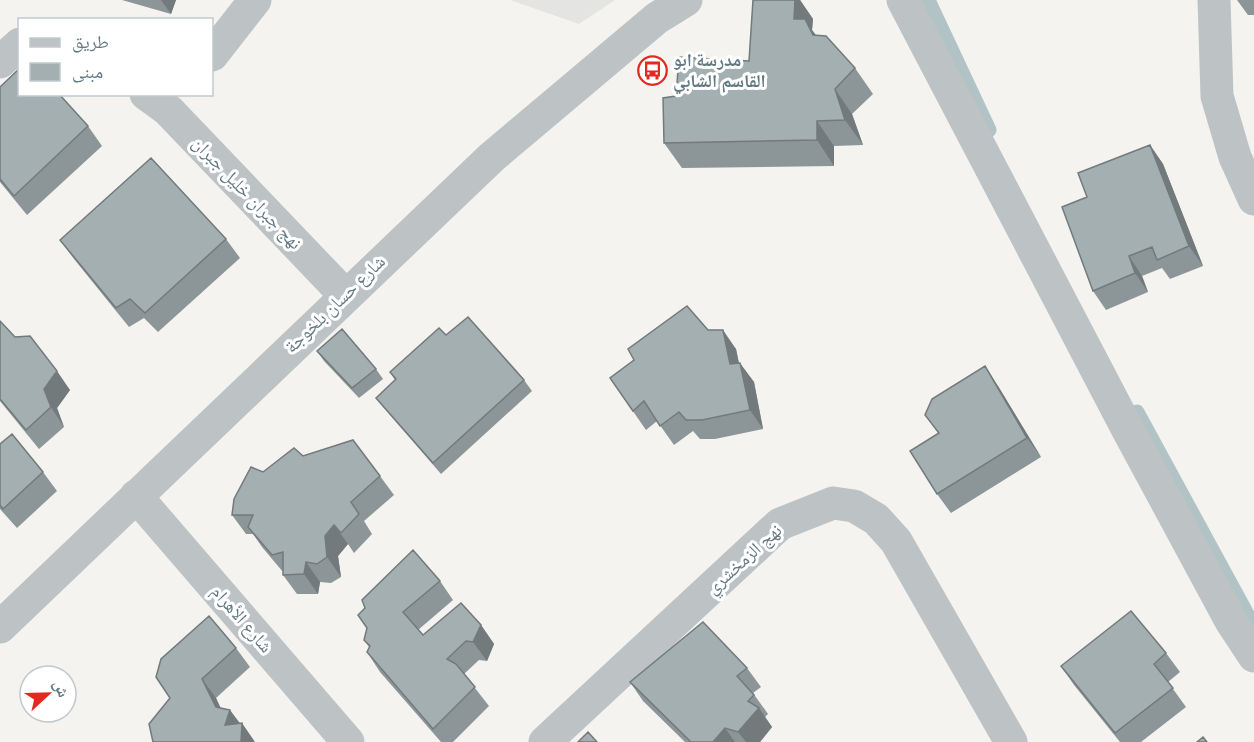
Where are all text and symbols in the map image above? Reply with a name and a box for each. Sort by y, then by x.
legend [18,18,213,96]
text: طريق [72,31,109,53]
place label: مدرسة ابو القاسم الشابي [673,49,766,95]
bus stop icon: مدرسة ابو القاسم الشابي [636,54,668,86]
text: مبنى [72,61,103,83]
street label: نهج جبران خليل جبران [187,132,306,255]
street label: شارع حسان بلخوجة [280,251,390,357]
street label: نهج الزمخشري [702,519,789,601]
street label: شارع الأهرام [206,581,277,658]
north arrow [18,664,78,724]
text: ش [49,677,73,700]

